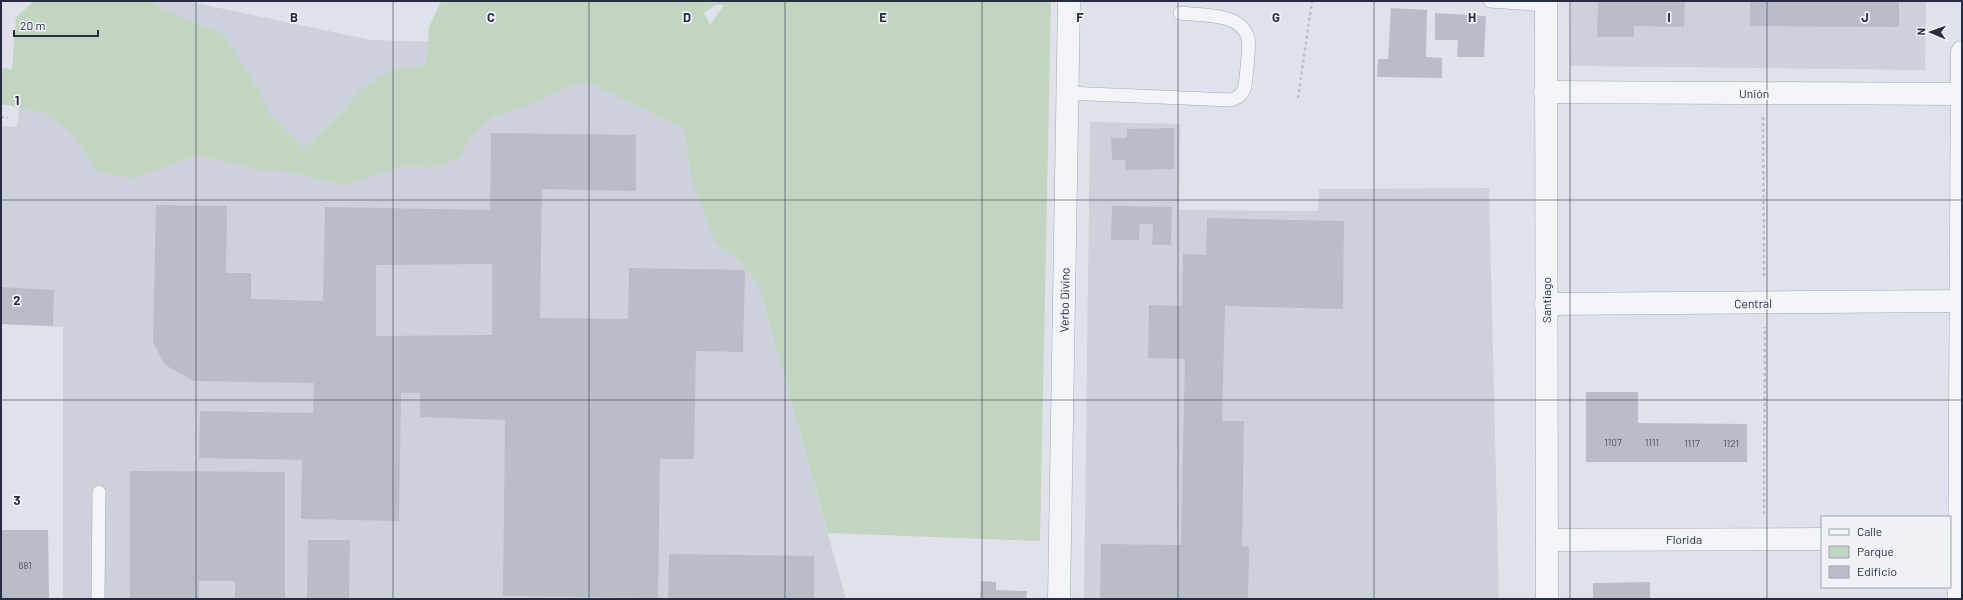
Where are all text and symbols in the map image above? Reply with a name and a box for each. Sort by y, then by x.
text: B [290,9,298,25]
text: C [487,9,495,25]
text: D [683,9,691,25]
text: E [879,9,887,25]
text: F [1076,9,1084,25]
text: G [1272,9,1280,25]
text: H [1468,9,1476,25]
text: I [1667,9,1671,25]
text: J [1861,9,1869,25]
scale bar [14,12,98,38]
north arrow [1911,12,1951,52]
text: 20 m [20,18,46,32]
text: N [1914,28,1927,36]
street label: Unión [1739,86,1769,100]
text: 1 [15,92,19,108]
street label: Verbo Divino [1056,267,1072,333]
street label: Santiago [1539,277,1553,323]
text: 2 [13,292,21,308]
street label: Central [1734,296,1772,310]
house number: 1107 [1604,436,1622,448]
house number: 1111 [1645,436,1659,448]
house number: 1117 [1684,437,1700,449]
house number: 1121 [1723,437,1739,449]
text: 3 [13,492,21,508]
legend [1821,516,1951,588]
text: Calle [1857,524,1882,538]
street label: Florida [1666,532,1702,546]
text: Parque [1857,544,1894,558]
house number: 681 [18,559,32,571]
text: Edificio [1857,564,1897,578]

